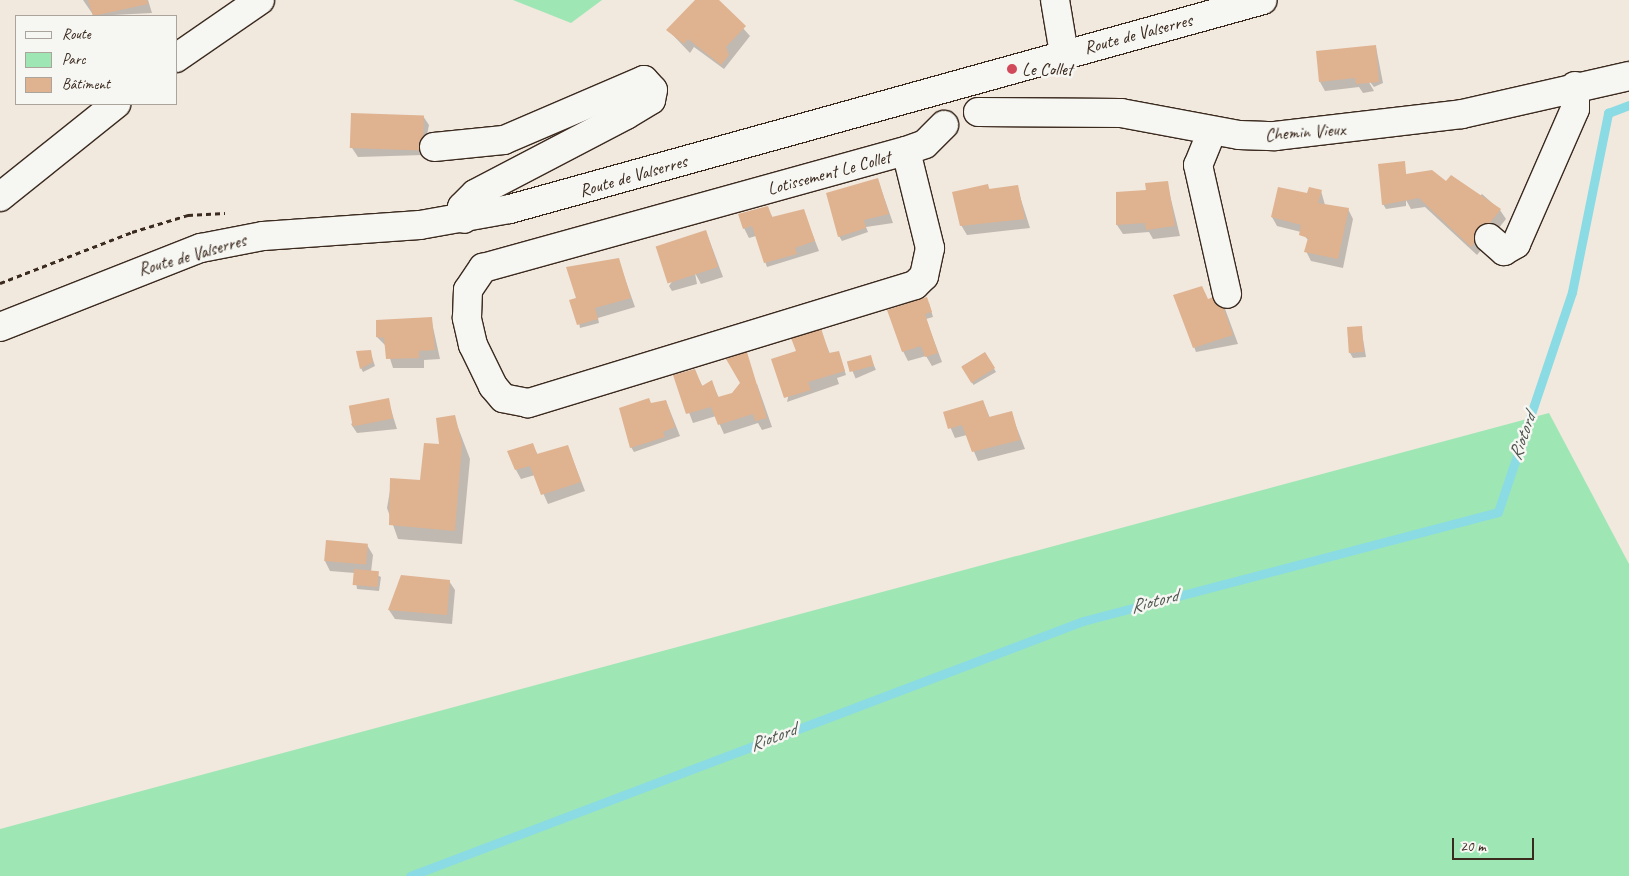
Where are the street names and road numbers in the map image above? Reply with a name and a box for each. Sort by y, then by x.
street label: Route de Valserres [1081,9,1195,59]
street label: Chemin Vieux [1264,118,1346,146]
street label: Lotissement Le Collet [765,146,893,200]
street label: Route de Valserres [576,150,690,202]
street label: Route de Valserres [135,229,249,281]

